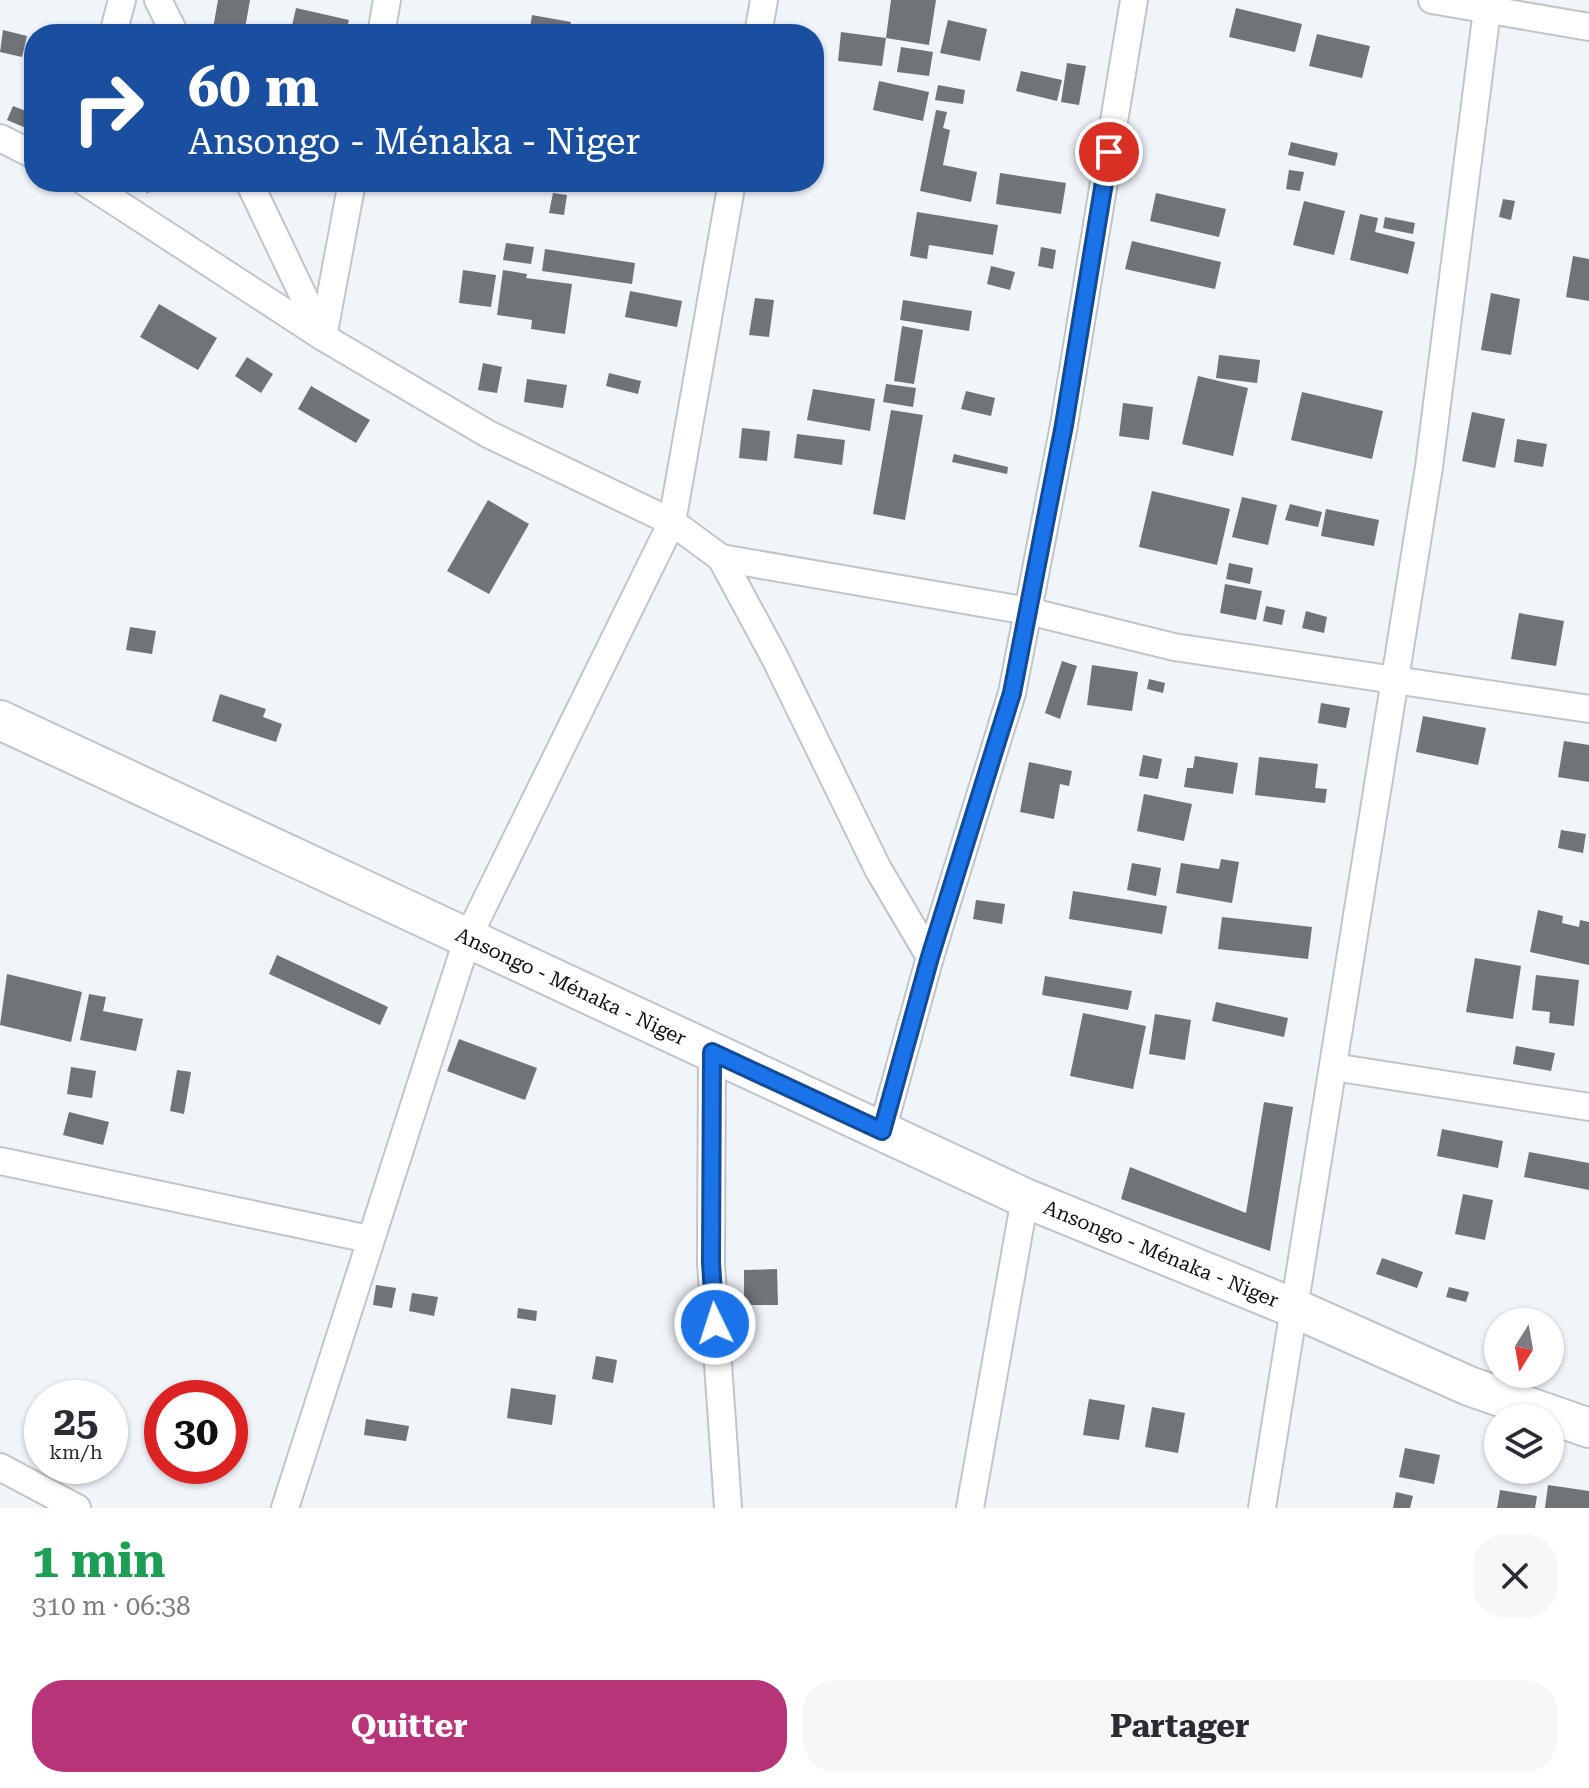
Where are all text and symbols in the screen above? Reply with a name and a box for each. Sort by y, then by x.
text: 60 m [188,54,319,120]
icon: right [56,56,160,160]
pin [1075,118,1143,186]
text: Ansongo - Ménaka - Niger [188,121,640,163]
icon: arrive [1087,130,1131,174]
street label: Ansongo - Ménaka - Niger [452,922,690,1050]
street label: Ansongo - Ménaka - Niger [1040,1195,1282,1312]
position arrow [673,1282,757,1366]
north arrow [1484,1308,1564,1388]
map controls [1484,1308,1564,1484]
speed limit sign: 30 [144,1380,248,1484]
text: 25 [54,1398,98,1445]
button: layers [1484,1404,1564,1484]
text: km/h [49,1440,103,1464]
text: 1 min [32,1533,165,1589]
button: close [1473,1534,1557,1618]
text: 310 m · 06:38 [32,1591,191,1621]
button: Quitter [32,1680,787,1772]
button: Partager [803,1680,1557,1772]

